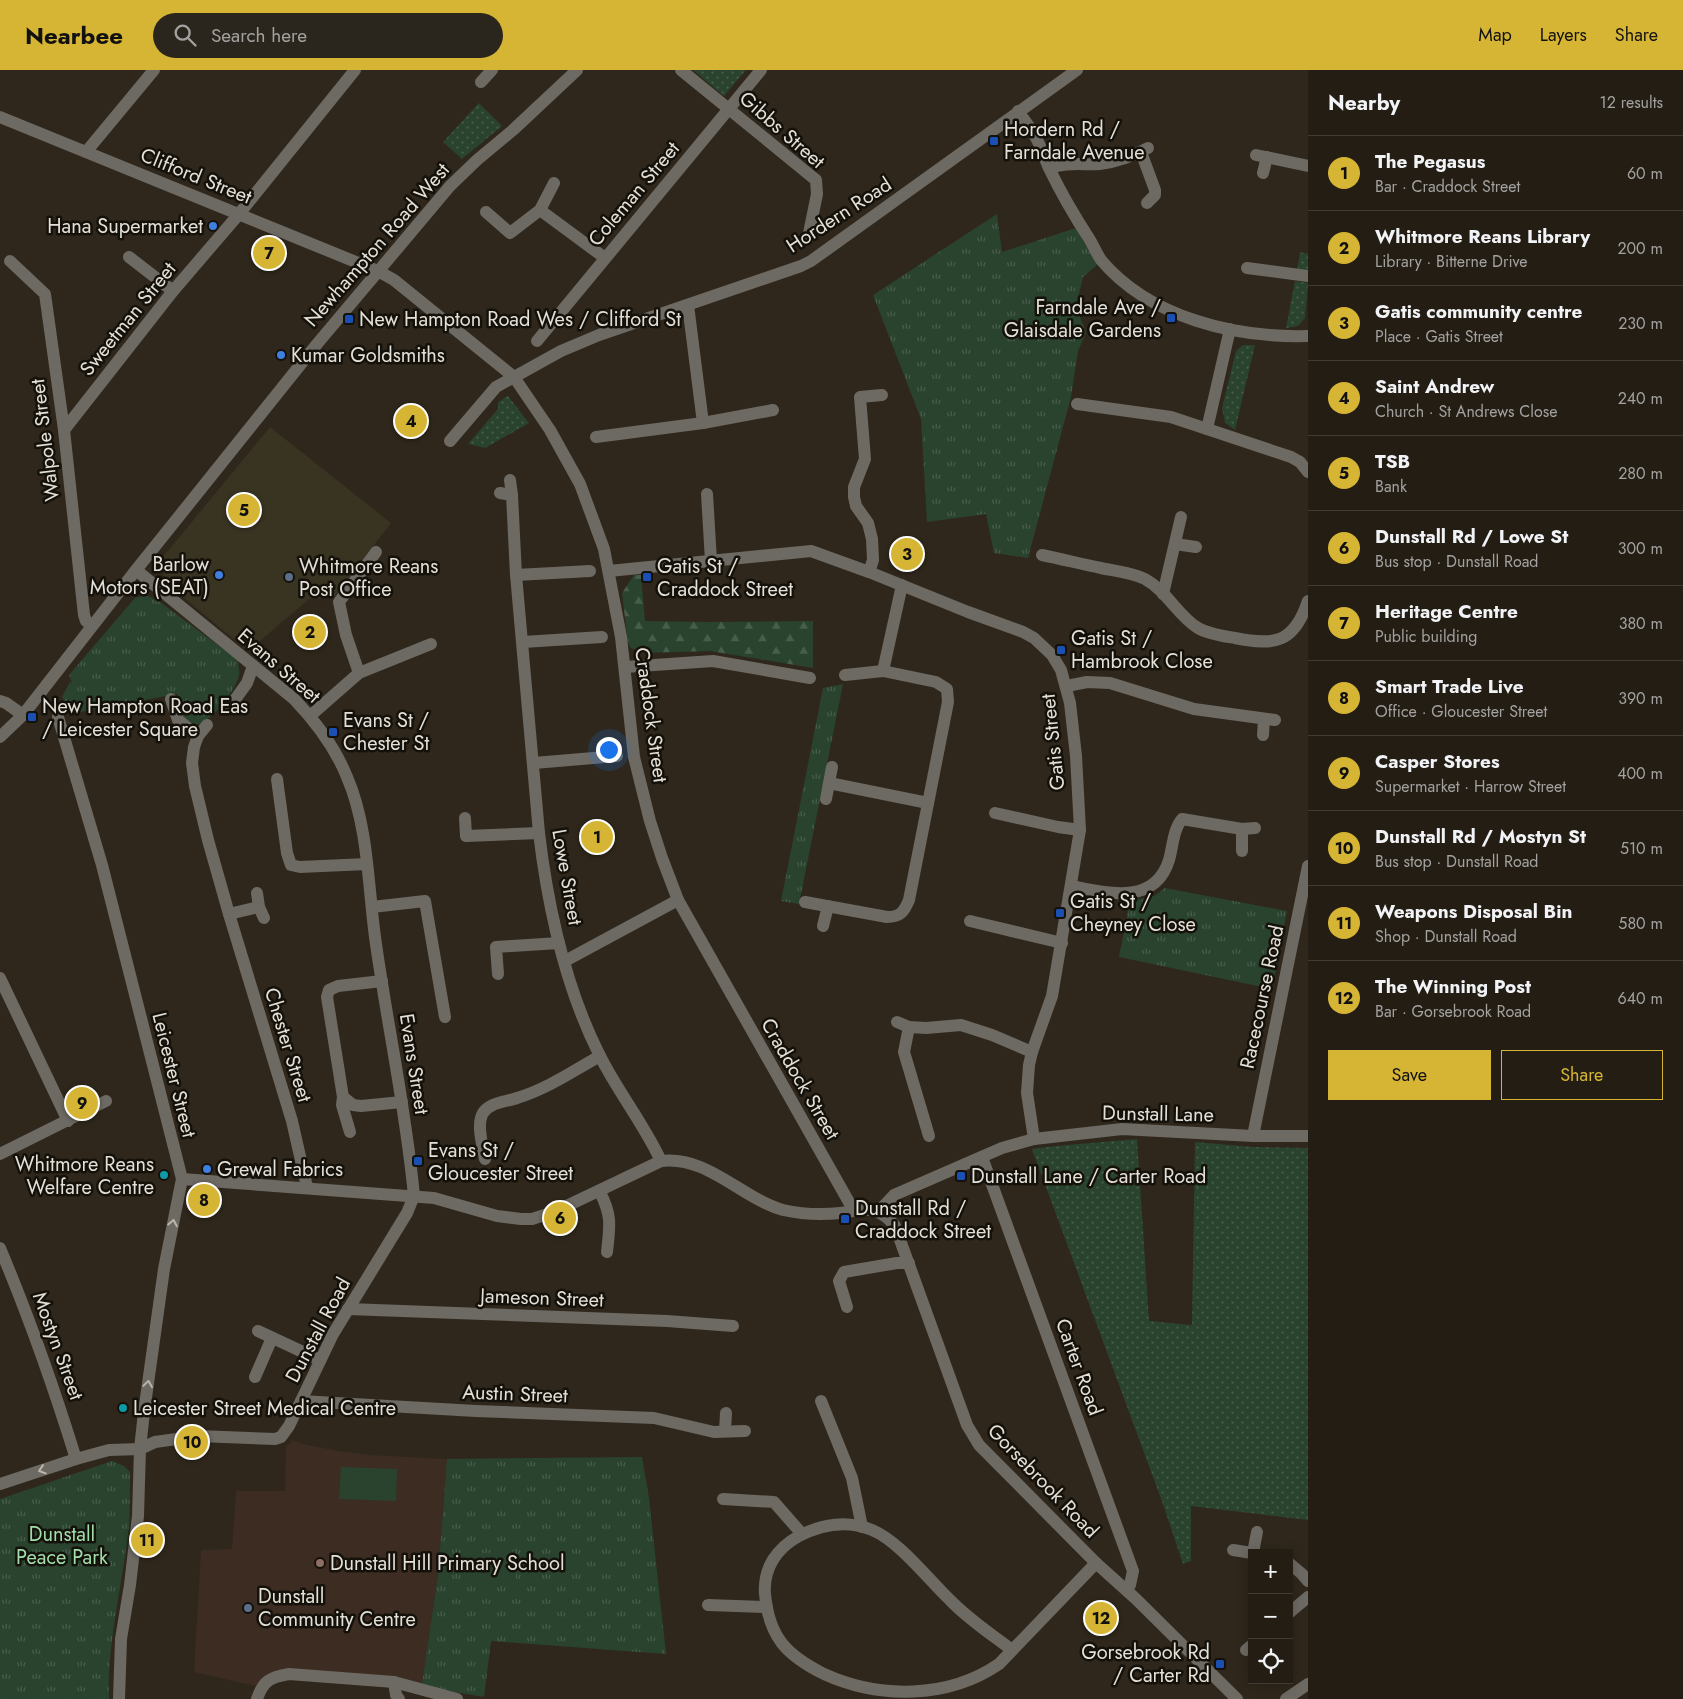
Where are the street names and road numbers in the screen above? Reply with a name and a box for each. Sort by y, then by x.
street label: Gibbs Street [733,85,831,176]
street label: Coleman Street [581,135,687,253]
street label: Clifford Street [136,140,256,212]
street label: Newhampton Road West [298,156,457,333]
street label: Hordern Road [781,170,897,260]
street label: Sweetman Street [73,256,183,382]
street label: Walpole Street [23,377,67,503]
street label: Evans Street [231,622,327,710]
street label: Craddock Street [627,646,675,785]
street label: Gatis Street [1033,692,1072,792]
street label: Lowe Street [544,827,590,927]
street label: Racecourse Road [1233,923,1291,1071]
street label: Chester Street [257,984,319,1106]
street label: Leicester Street [144,1009,204,1141]
street label: Evans Street [392,1012,436,1117]
street label: Craddock Street [753,1013,847,1145]
street label: Dunstall Lane [1102,1099,1214,1129]
street label: Dunstall Road [278,1272,358,1388]
street label: Jameson Street [477,1281,604,1315]
street label: Mostyn Street [25,1288,91,1404]
street label: Carter Road [1048,1314,1110,1420]
street label: Austin Street [462,1378,568,1410]
street label: Gorsebrook Road [981,1417,1105,1545]

